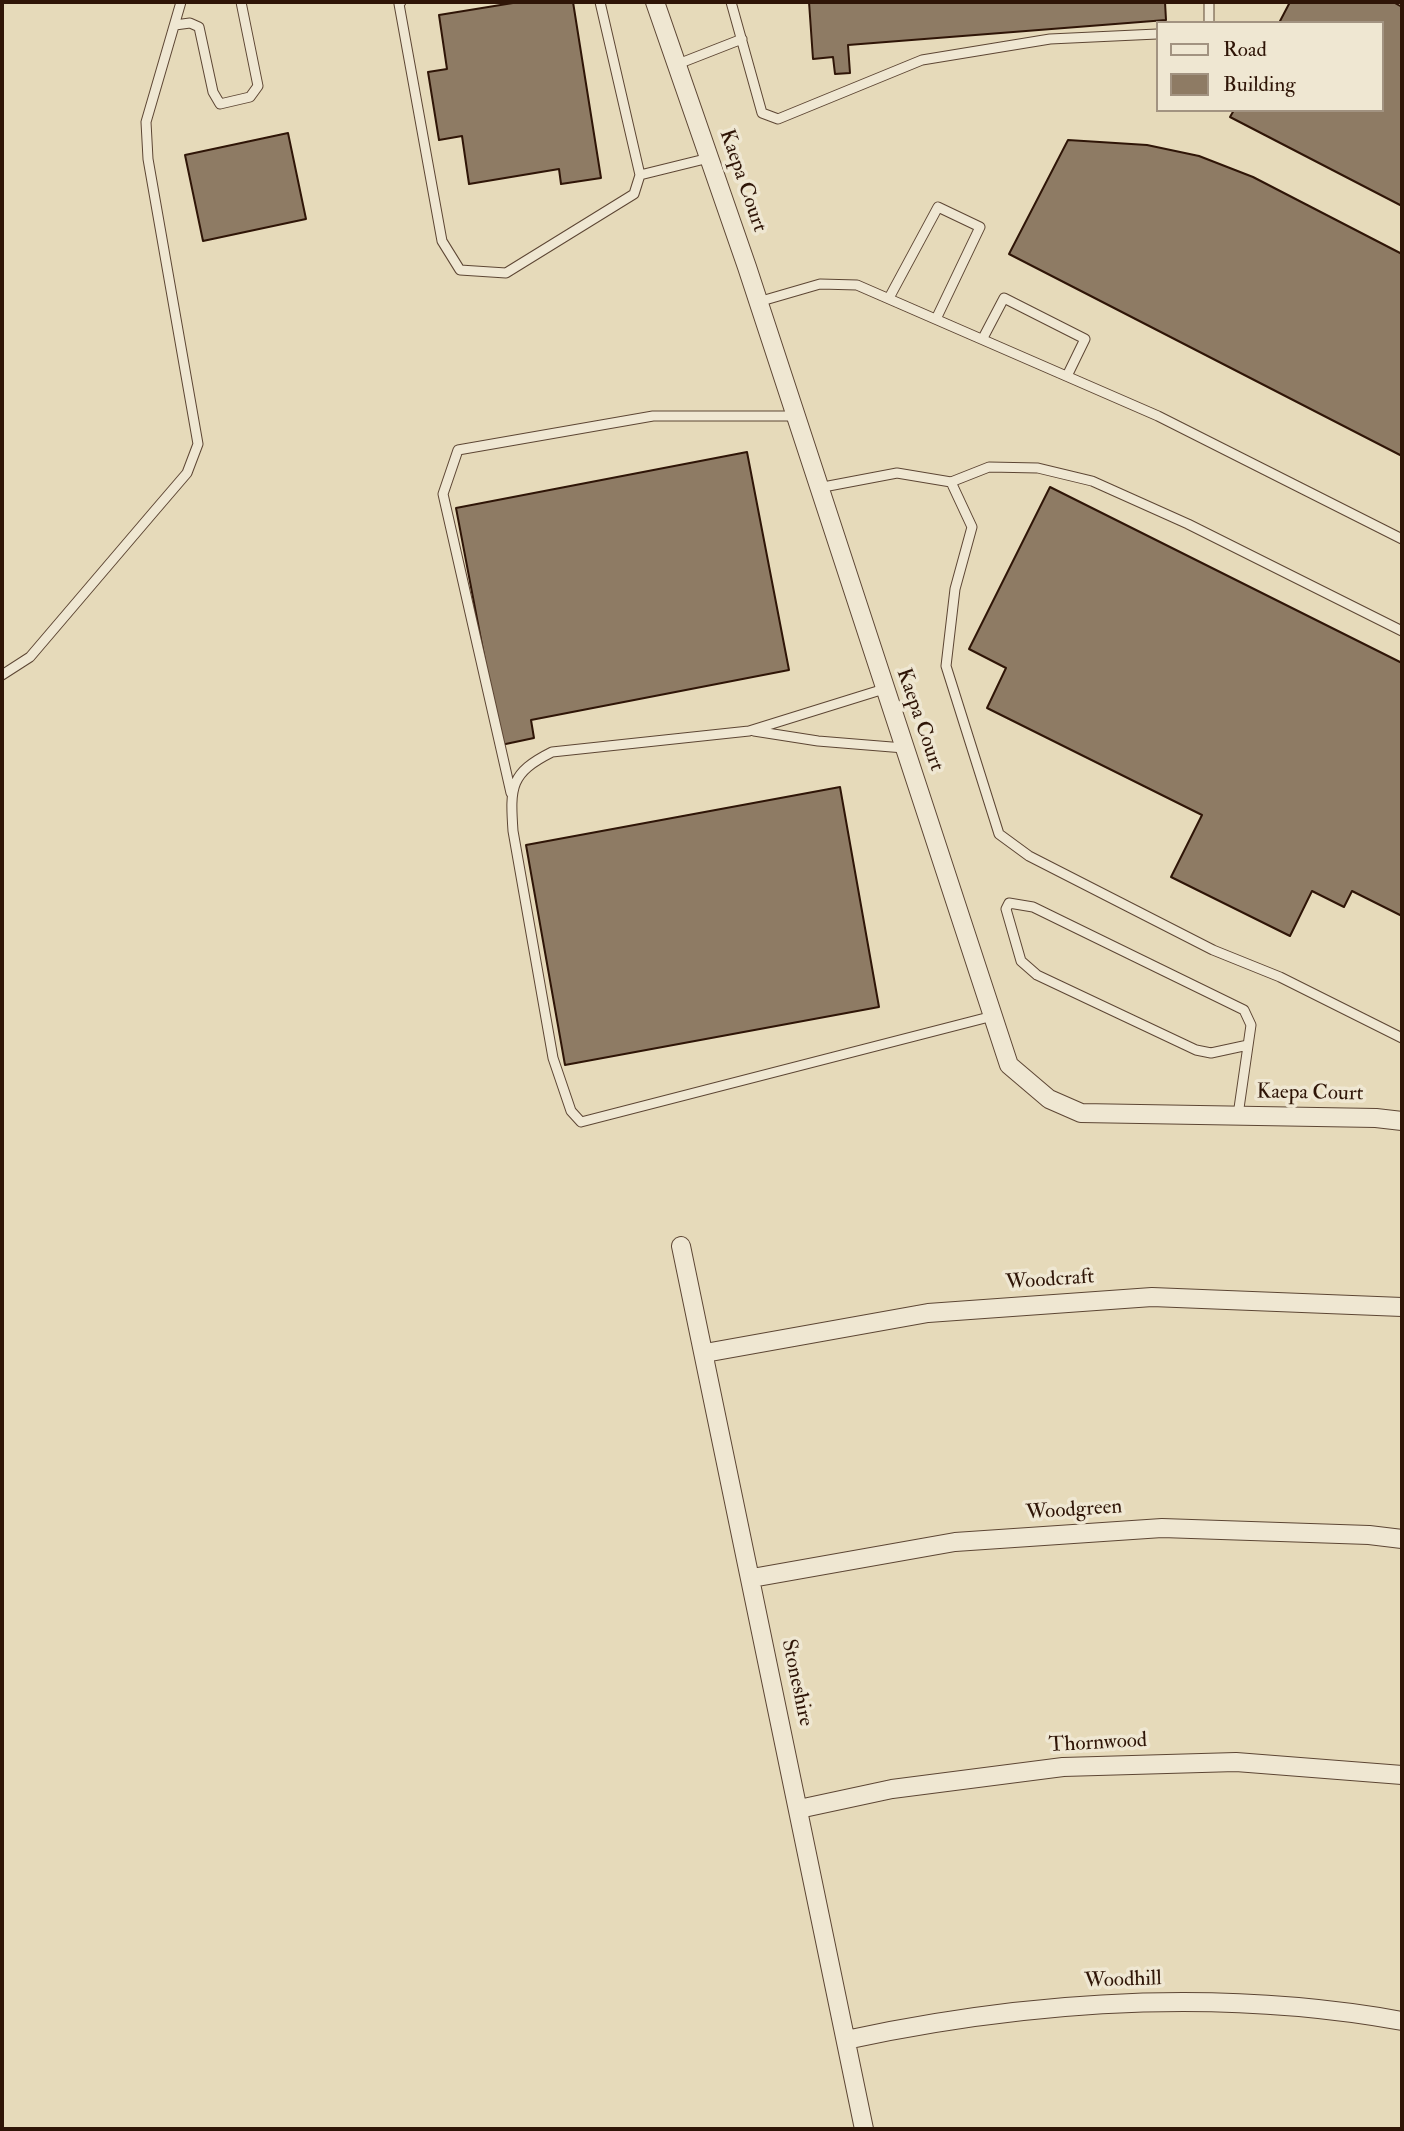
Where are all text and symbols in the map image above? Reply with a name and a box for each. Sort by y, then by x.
legend [1156,21,1383,112]
text: Road [1223,36,1267,63]
text: Building [1223,71,1296,98]
street label: Kaepa Court [713,126,771,236]
street label: Kaepa Court [890,665,948,775]
street label: Kaepa Court [1256,1080,1364,1108]
street label: Woodcraft [1005,1265,1095,1297]
street label: Woodgreen [1025,1495,1123,1527]
street label: Stoneshire [774,1637,818,1729]
street label: Thornwood [1048,1729,1148,1759]
street label: Woodhill [1084,1967,1162,1995]

